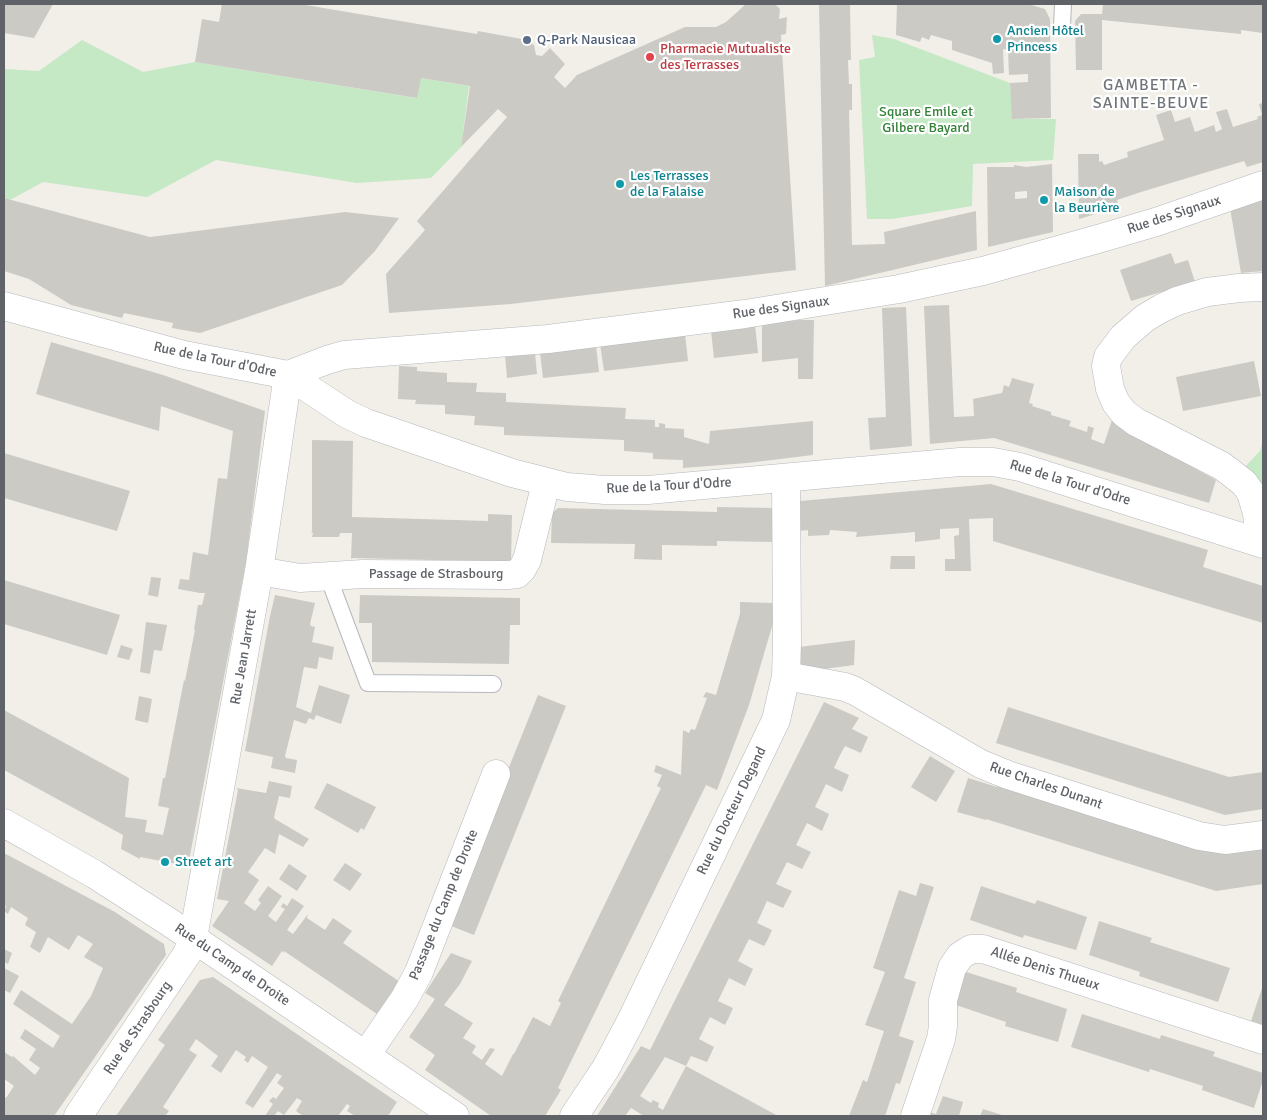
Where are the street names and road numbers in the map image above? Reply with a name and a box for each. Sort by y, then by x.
street label: Rue des Signaux [1125,192,1223,238]
street label: Rue des Signaux [732,293,830,323]
street label: Rue de la Tour d'Odre [152,339,278,381]
street label: Rue de la Tour d'Odre [1008,457,1132,509]
street label: Rue de la Tour d'Odre [606,474,732,498]
street label: Passage de Strasbourg [369,566,503,582]
street label: Rue Jean Jarrett [227,608,261,706]
street label: Rue du Docteur Degand [694,744,770,878]
street label: Rue Charles Dunant [987,759,1105,813]
street label: Passage du Camp de Droite [406,827,482,983]
street label: Rue du Camp de Droite [171,920,293,1010]
street label: Allée Denis Thueux [988,943,1102,995]
street label: Rue de Strasbourg [101,978,175,1078]

